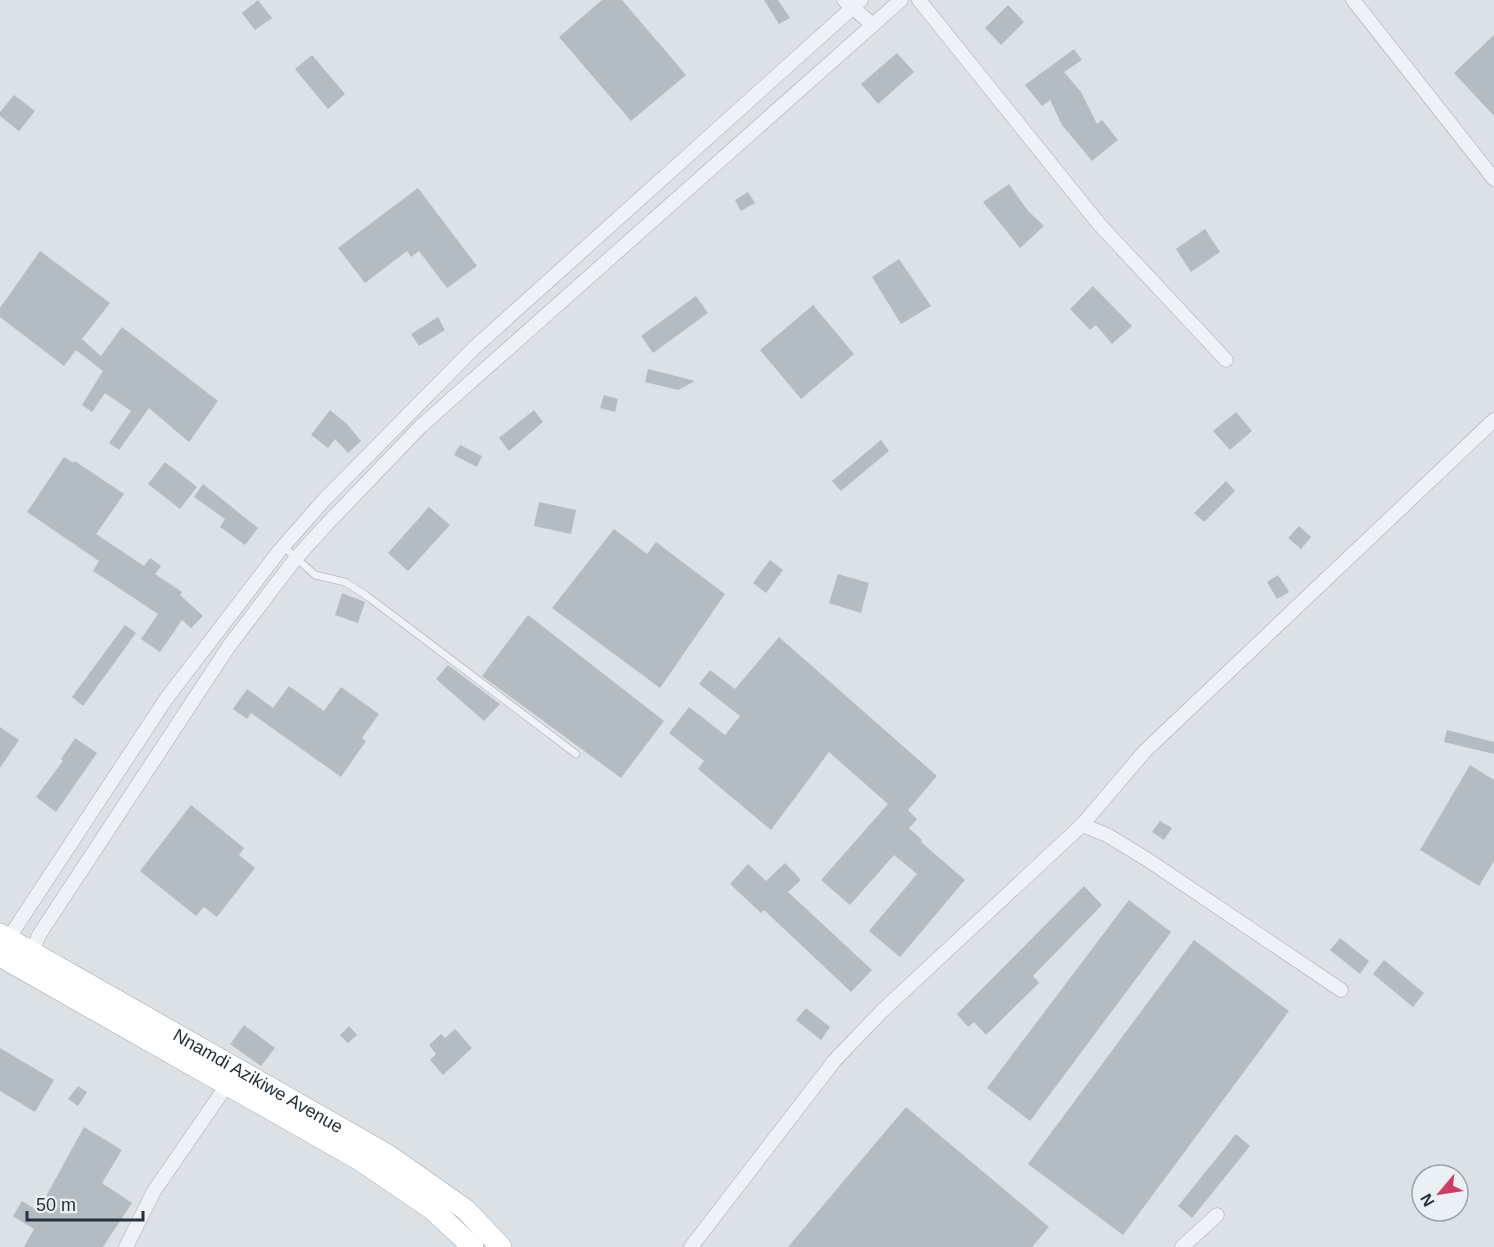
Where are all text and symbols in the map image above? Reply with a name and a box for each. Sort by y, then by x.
street label: Nnamdi Azikiwe Avenue [170,1025,346,1137]
north arrow [1410,1163,1470,1223]
scale bar [27,1184,142,1222]
text: N [1417,1191,1438,1209]
text: 50 m [36,1195,76,1215]

